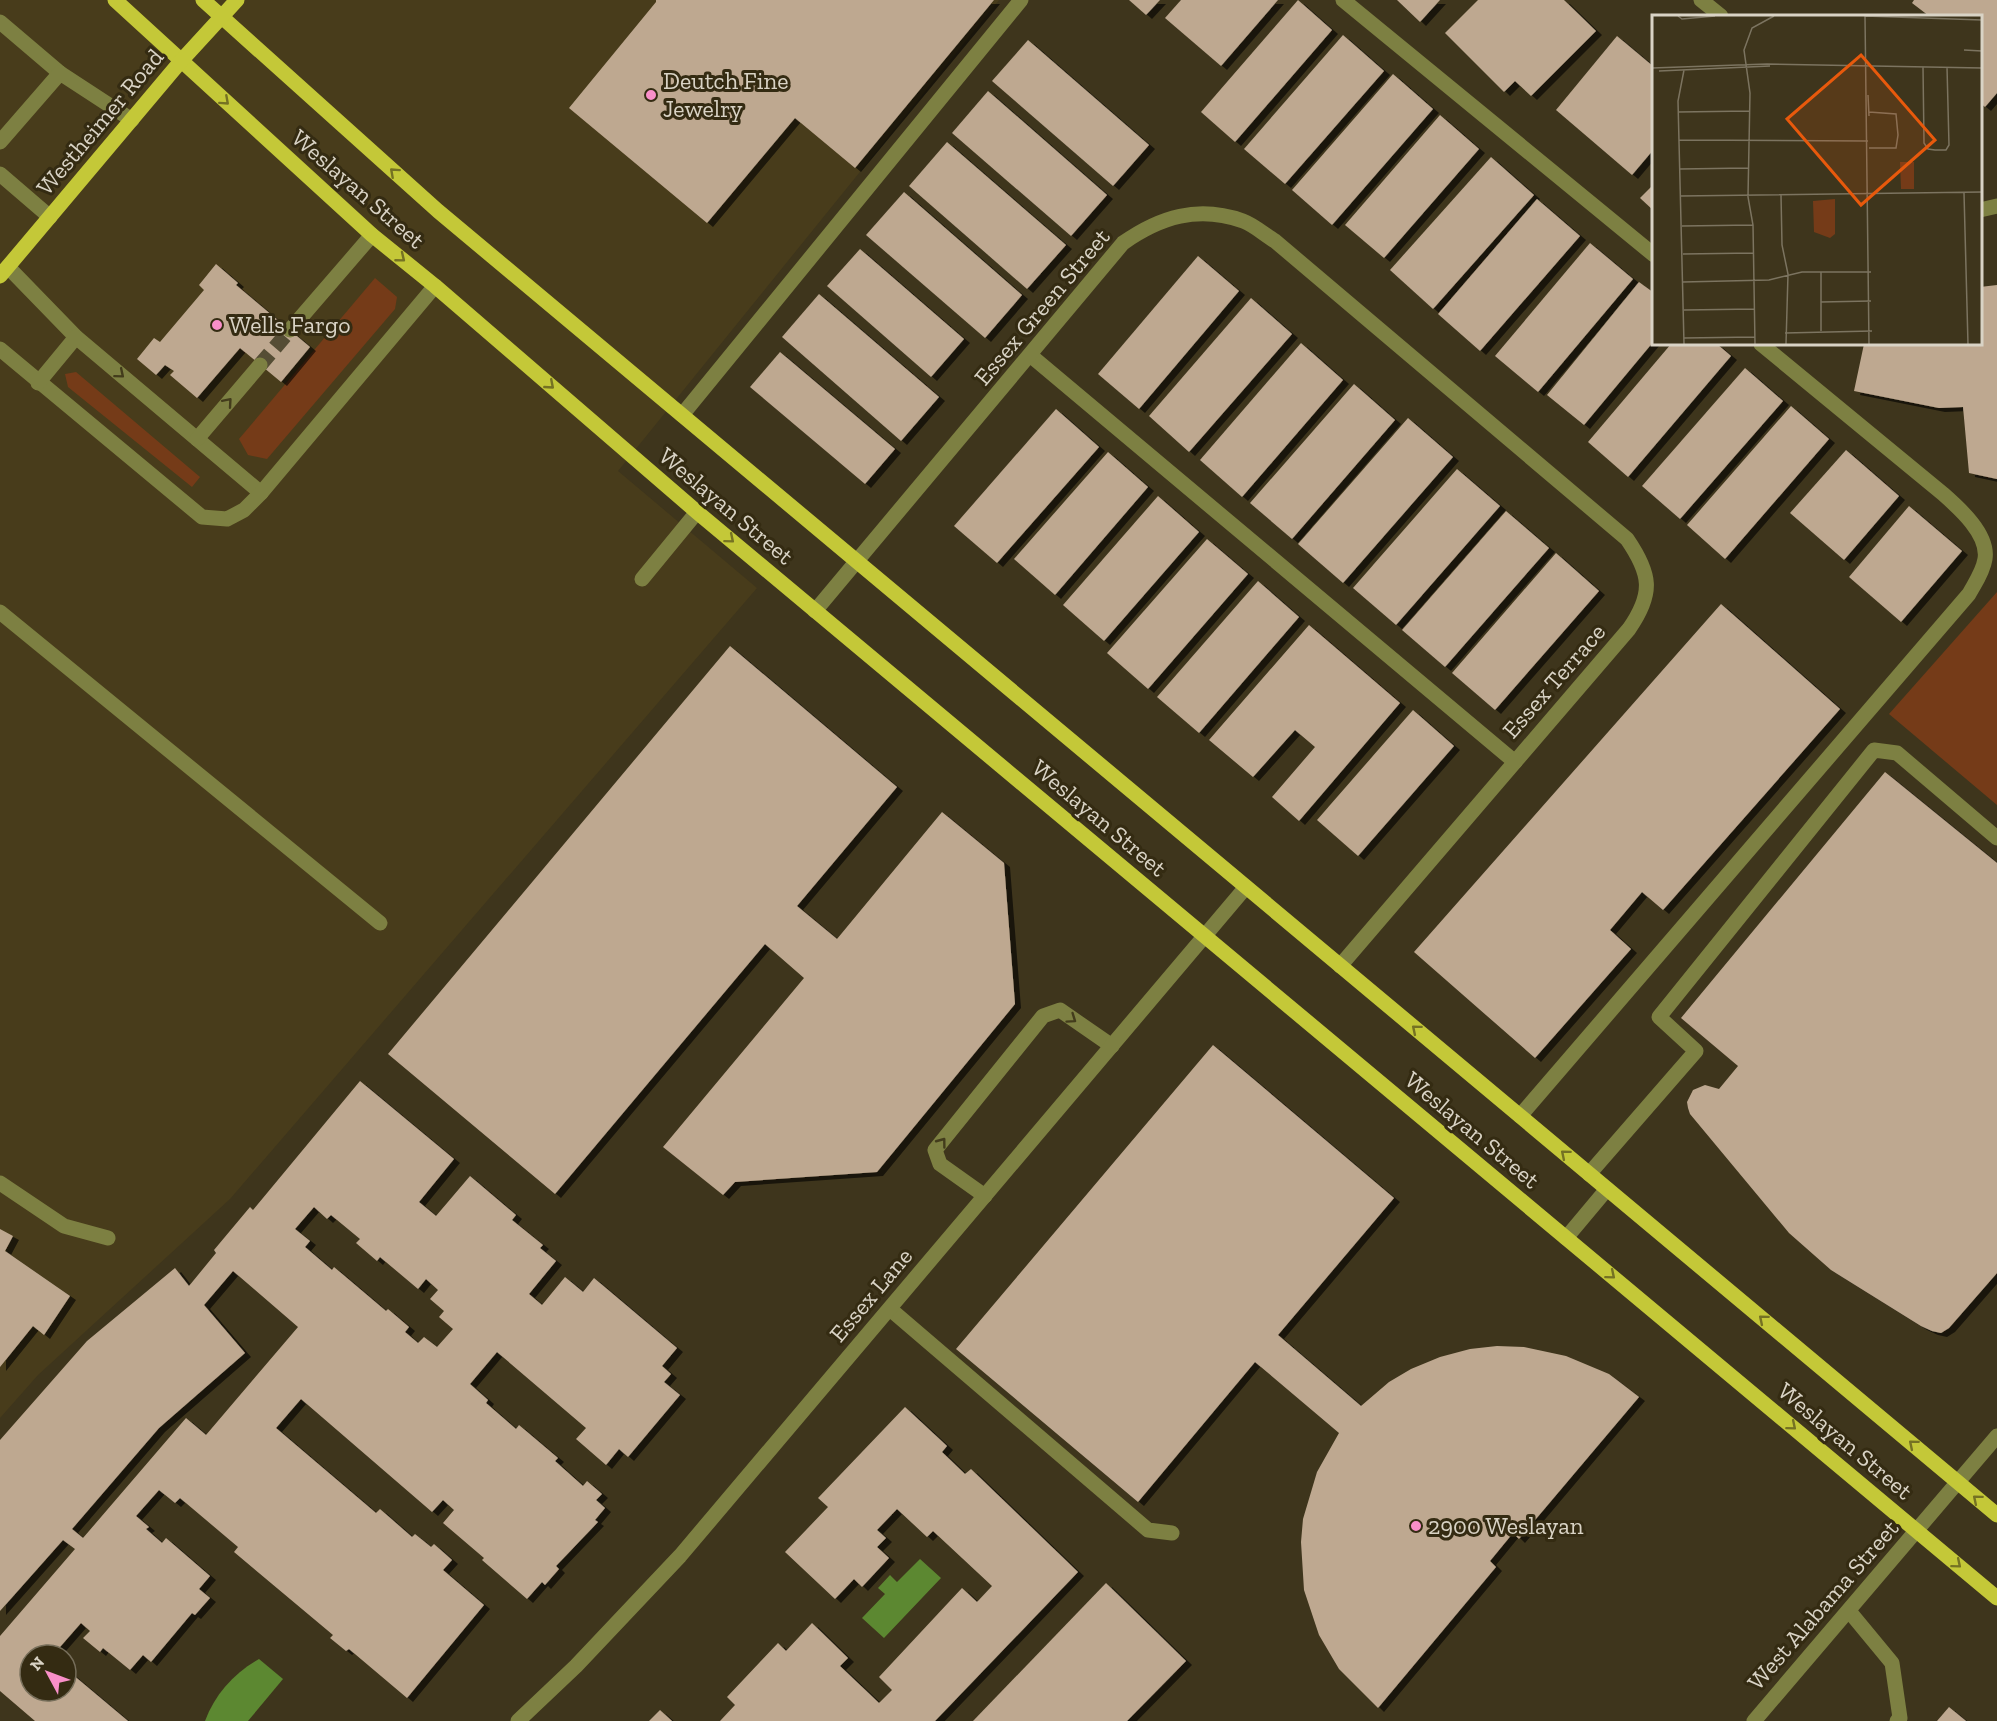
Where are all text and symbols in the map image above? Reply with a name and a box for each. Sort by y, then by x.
inset map [1652,15,1982,345]
street label: Westheimer Road [30,43,169,201]
place label: Deutch Fine Jewelry [663,66,788,123]
marker: Deutch Fine Jewelry [644,88,658,102]
one-way arrow [217,93,228,104]
street label: Weslayan Street [286,123,431,254]
one-way arrow [391,168,401,179]
street label: Essex Green Street [968,222,1116,391]
one-way arrow [395,251,406,262]
place label: Wells Fargo [229,310,351,339]
marker: Wells Fargo [210,318,224,332]
one-way arrow [114,367,125,378]
one-way arrow [543,378,554,389]
one-way arrow [221,398,232,409]
street label: Weslayan Street [653,441,800,570]
one-way arrow [723,532,734,543]
street label: Essex Terrace [1496,617,1611,744]
street label: Weslayan Street [1026,753,1173,882]
one-way arrow [1066,1011,1077,1022]
one-way arrow [1412,1025,1423,1036]
street label: Weslayan Street [1399,1065,1546,1194]
one-way arrow [935,1138,946,1149]
one-way arrow [1561,1150,1572,1161]
street label: Essex Lane [823,1242,918,1348]
one-way arrow [1604,1268,1615,1279]
one-way arrow [1759,1316,1770,1327]
street label: Weslayan Street [1772,1376,1919,1505]
one-way arrow [1785,1419,1796,1430]
one-way arrow [1909,1441,1920,1452]
one-way arrow [1973,1495,1984,1506]
place label: 2900 Weslayan [1428,1511,1584,1540]
street label: West Alabama Street [1741,1514,1904,1696]
marker: 2900 Weslayan [1409,1519,1423,1533]
one-way arrow [1950,1557,1961,1568]
north arrow [18,1643,78,1703]
text: N [26,1653,48,1674]

